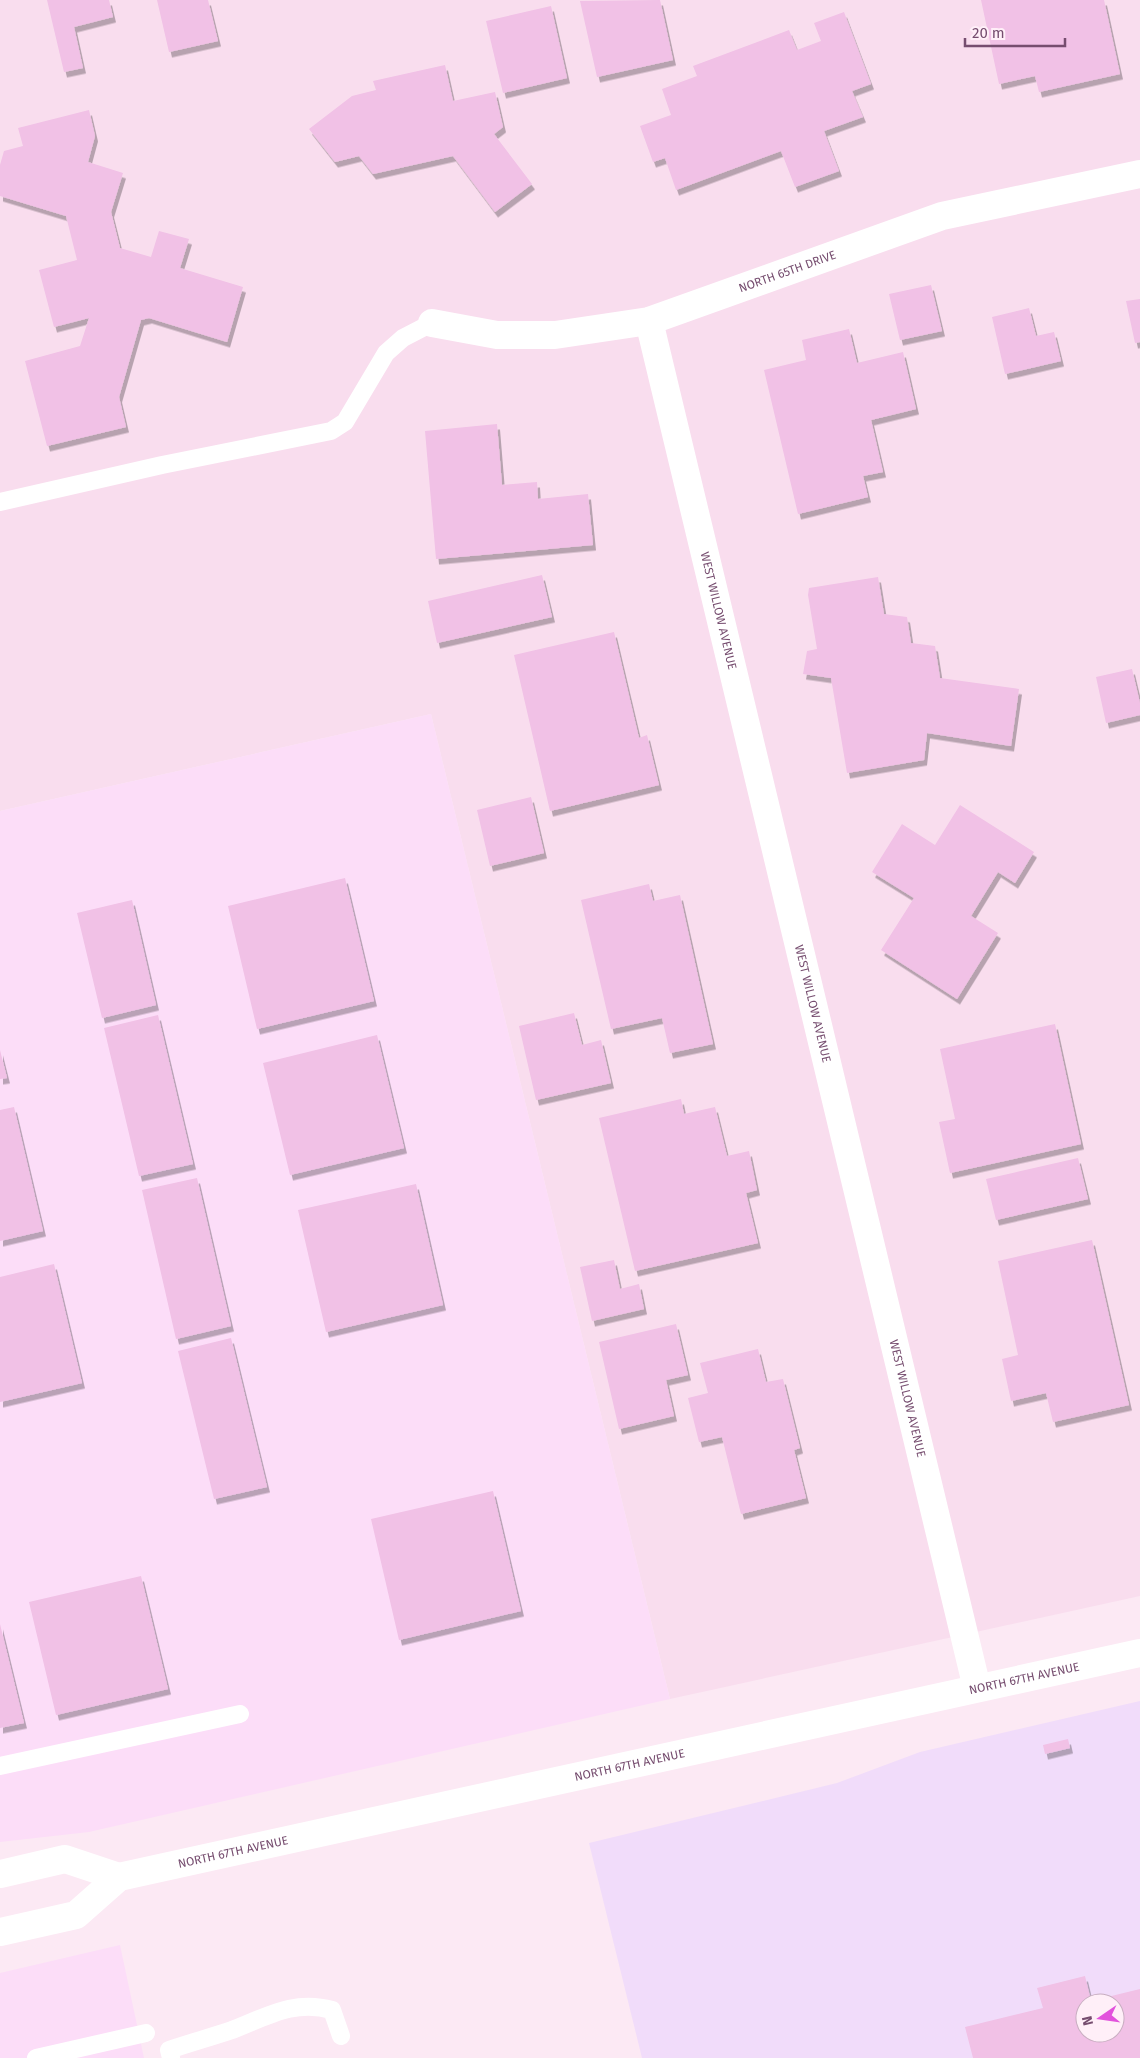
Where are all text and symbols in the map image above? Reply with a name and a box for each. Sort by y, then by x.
scale bar [965,15,1065,47]
text: 20 m [972,24,1005,42]
street label: NORTH 65TH DRIVE [737,248,838,295]
street label: WEST WILLOW AVENUE [698,550,739,671]
street label: WEST WILLOW AVENUE [792,943,834,1064]
street label: WEST WILLOW AVENUE [887,1338,928,1459]
street label: NORTH 67TH AVENUE [968,1660,1081,1697]
street label: NORTH 67TH AVENUE [573,1746,686,1784]
street label: NORTH 67TH AVENUE [177,1833,289,1871]
north arrow [1075,1993,1125,2043]
text: N [1078,2014,1097,2027]

